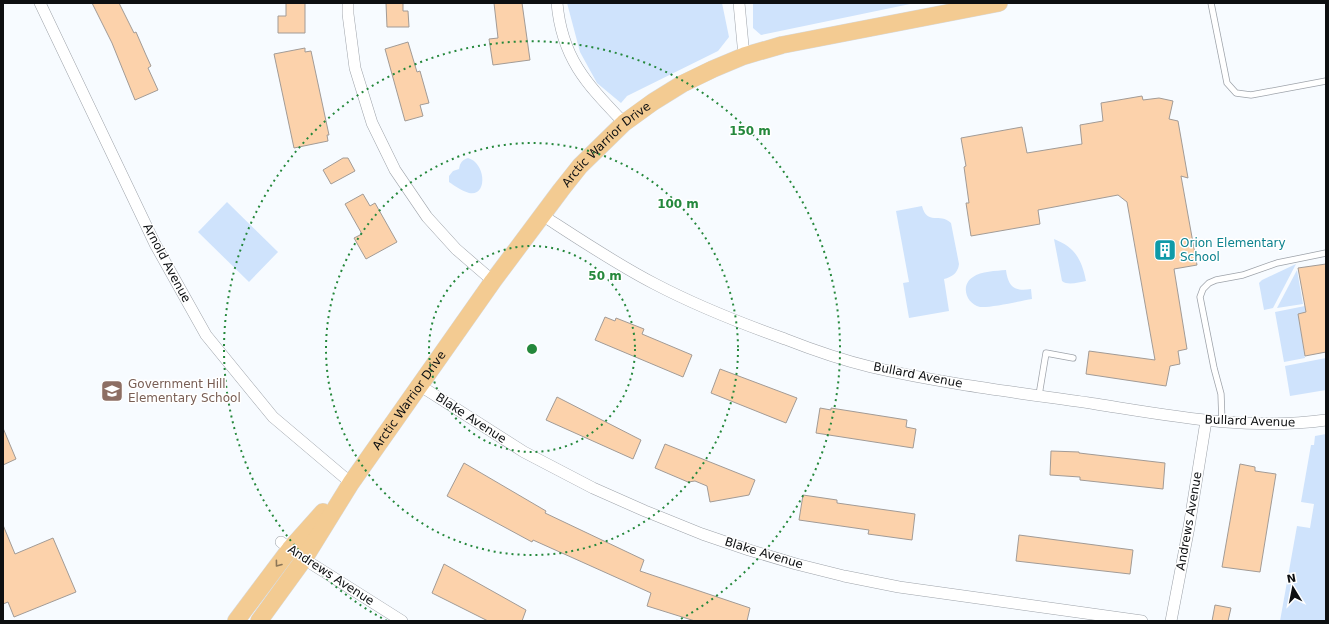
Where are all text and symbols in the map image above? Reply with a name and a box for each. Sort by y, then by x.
street label: Arctic Warrior Drive [559,99,653,190]
text: 150 m [729,124,771,138]
text: 100 m [657,197,699,211]
street label: Arnold Avenue [140,221,194,305]
place label: Orion Elementary School [1180,236,1286,264]
building icon: Orion Elementary School [1152,237,1178,263]
text: 50 m [588,269,622,283]
centre of rings [525,342,539,356]
street label: Arctic Warrior Drive [370,348,449,452]
street label: Bullard Avenue [872,359,964,391]
place label: Government Hill Elementary School [128,377,241,405]
school or university icon: Government Hill Elementary School [99,378,125,404]
street label: Blake Avenue [433,390,509,446]
street label: Bullard Avenue [1204,412,1296,430]
street label: Andrews Avenue [1173,471,1205,571]
street label: Blake Avenue [723,534,805,572]
street label: Andrews Avenue [285,542,377,608]
one-way arrow [276,560,283,567]
north arrow [1273,568,1313,608]
text: N [1286,571,1297,586]

